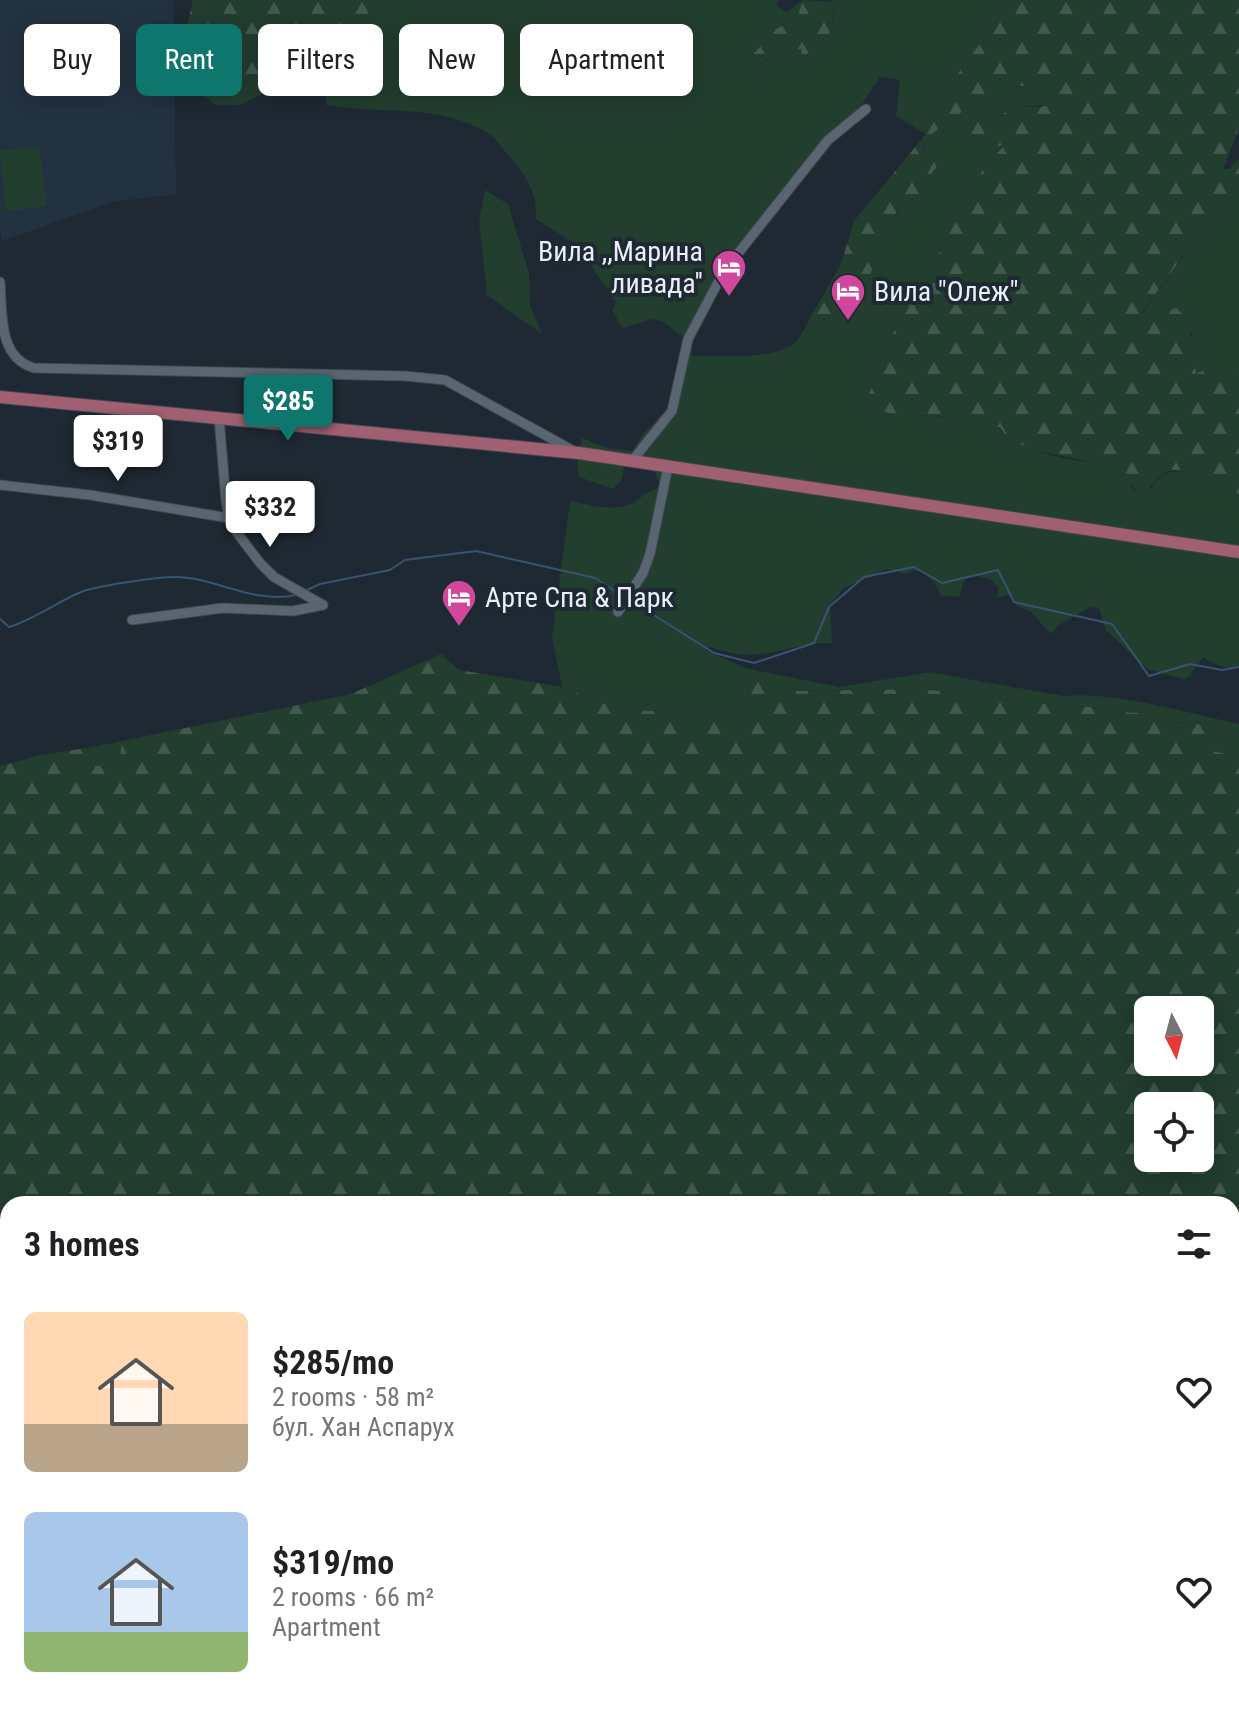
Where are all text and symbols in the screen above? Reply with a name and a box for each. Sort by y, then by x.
chip: Buy [24,24,120,96]
chip: Rent [136,24,242,96]
chip: Filters [258,24,383,96]
chip: New [399,24,504,96]
chip: Apartment [520,24,693,96]
place label: Вила ,,Марина ливада'' [538,235,703,300]
hotel icon: Вила ,,Марина ливада'' [710,248,748,298]
hotel icon: Вила "Олеж" [829,272,867,322]
place label: Вила "Олеж" [874,275,1018,308]
pin: $285 [241,375,335,443]
text: $285 [262,386,314,416]
pin: $319 [71,415,165,483]
text: $319 [92,426,144,456]
pin: $332 [223,481,317,549]
text: $332 [244,492,296,522]
hotel icon: Арте Спа & Парк [440,578,478,628]
place label: Арте Спа & Парк [485,581,674,614]
north arrow [1134,996,1214,1076]
map controls [1134,996,1214,1172]
button: locate [1134,1092,1214,1172]
icon: filters [1172,1222,1216,1266]
text: 3 homes [24,1224,140,1264]
text: $285/mo [272,1342,394,1382]
icon: home [88,1344,184,1440]
icon: heart [1172,1370,1216,1414]
text: 2 rooms · 58 m² [272,1382,434,1412]
text: бул. Хан Аспарух [272,1412,455,1442]
text: $319/mo [272,1542,394,1582]
icon: home [88,1544,184,1640]
icon: heart [1172,1570,1216,1614]
text: 2 rooms · 66 m² [272,1582,434,1612]
text: Apartment [272,1612,381,1642]

